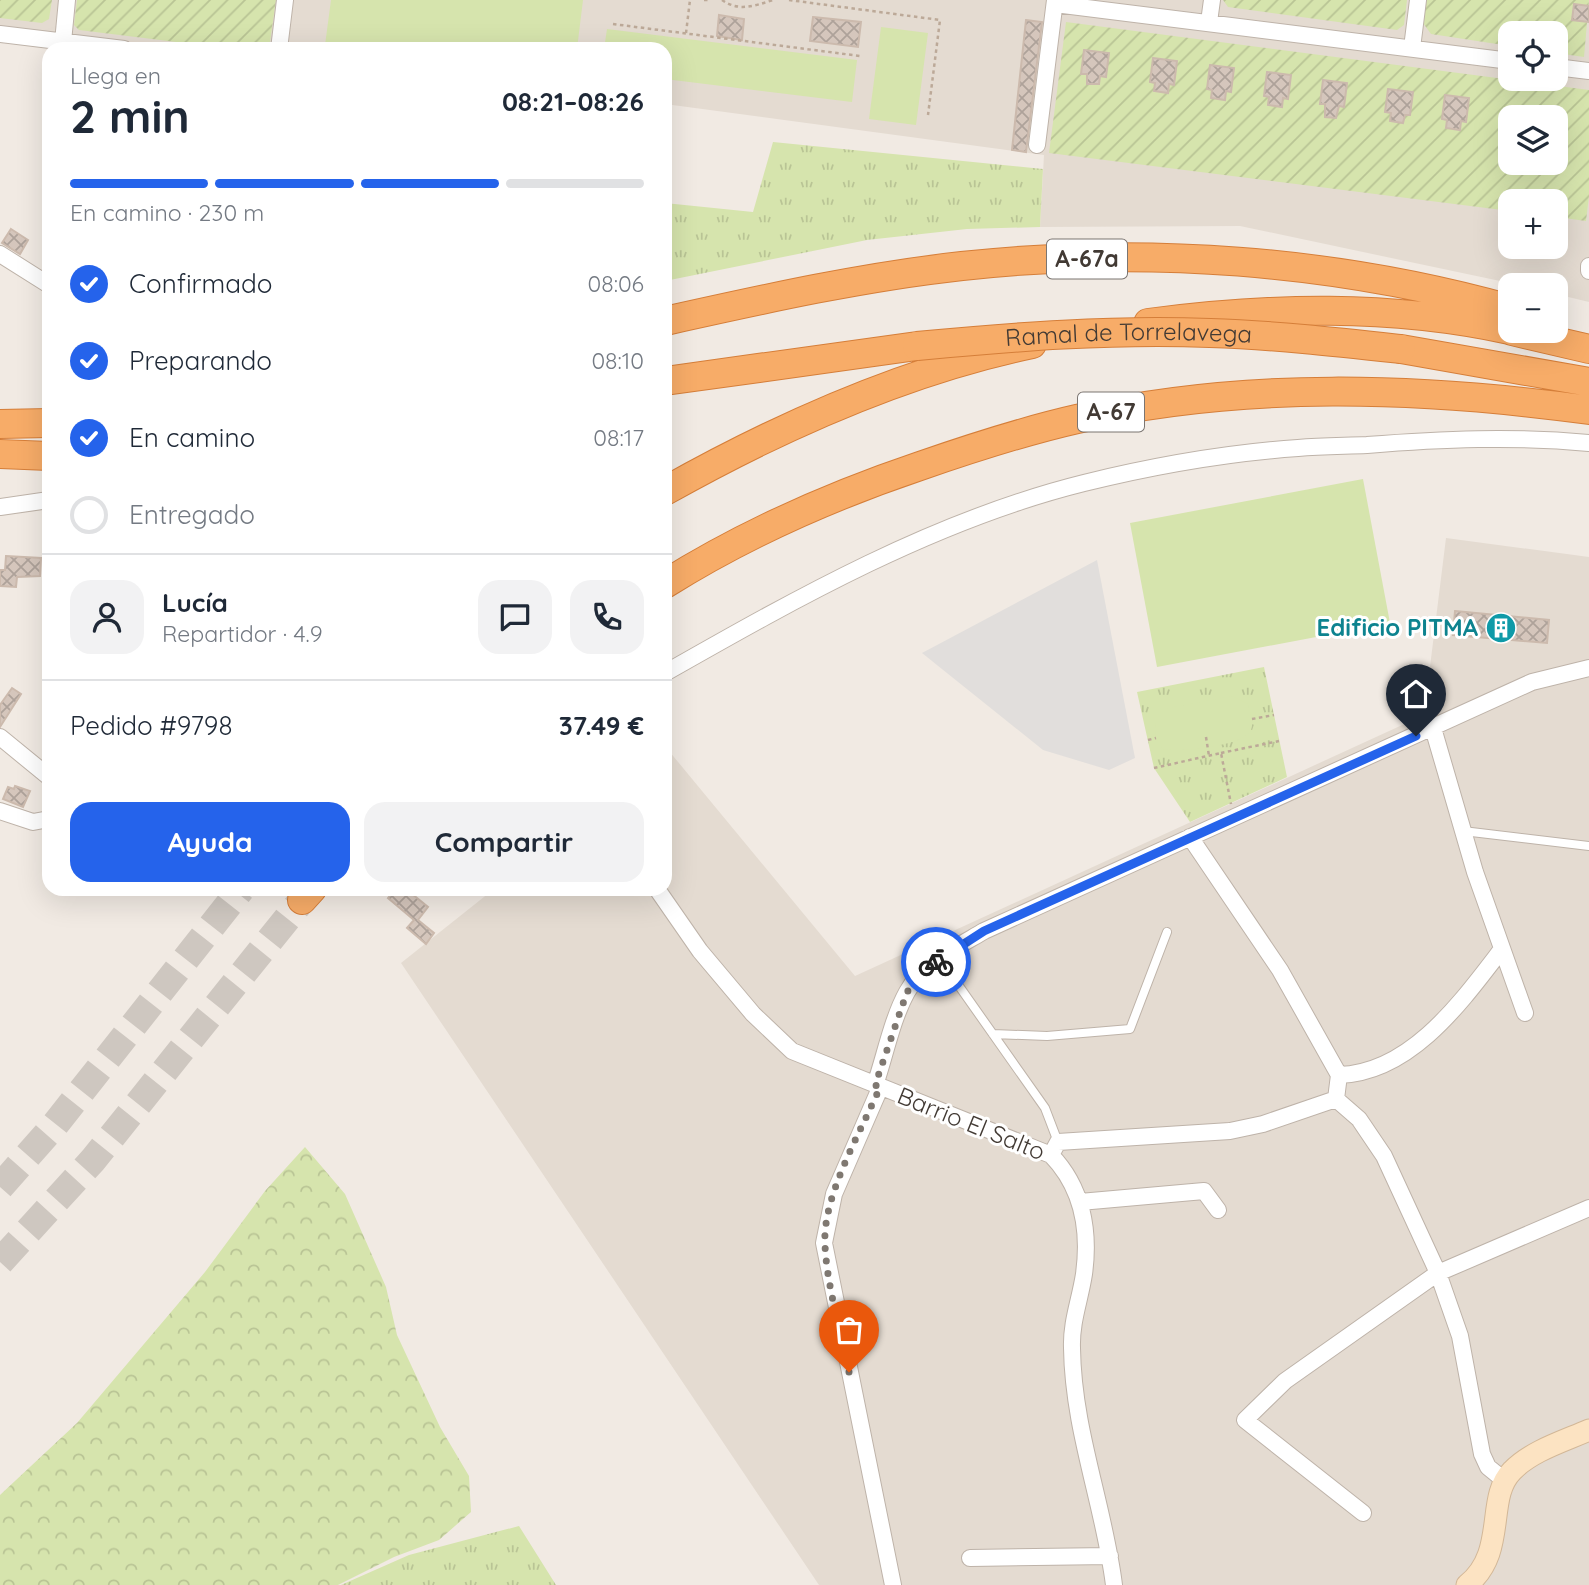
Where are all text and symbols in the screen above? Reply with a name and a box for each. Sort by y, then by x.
map controls [1498,21,1568,343]
button: locate [1498,21,1568,91]
text: Llega en [70,61,161,90]
text: 08:21–08:26 [502,85,644,118]
text: 2 min [70,87,190,145]
button: layers [1498,105,1568,175]
button: + [1498,189,1568,259]
text: En camino · 230 m [70,198,264,227]
road number: A-67a [1047,240,1127,278]
icon: check [70,265,108,303]
text: Confirmado [129,267,273,300]
text: 08:06 [588,269,644,298]
button: − [1498,273,1568,343]
street label: Ramal de Torrelavega [1004,316,1253,352]
icon: check [70,342,108,380]
text: Preparando [129,344,272,377]
text: 08:10 [591,346,644,375]
road number: A-67 [1078,392,1144,432]
icon: check [70,419,108,457]
text: En camino [129,421,255,454]
text: 08:17 [593,423,644,452]
text: Entregado [129,498,255,531]
button: person [70,580,144,654]
button: chat [478,580,552,654]
button: phone [570,580,644,654]
text: Lucía [162,586,228,619]
building icon: Edificio PITMA [1484,611,1518,645]
place label: Edificio PITMA [1317,612,1479,642]
text: Repartidor · 4.9 [162,619,323,648]
pin [1386,664,1446,736]
icon: home [1397,675,1435,713]
text: Pedido #9798 [70,709,232,742]
text: 37.49 € [559,709,644,742]
button: Ayuda [70,802,350,882]
button: Compartir [364,802,644,882]
courier [901,927,971,997]
icon: bike [917,943,955,981]
street label: Barrio El Salto [893,1080,1050,1166]
pin [819,1300,879,1372]
icon: bag [830,1311,868,1349]

